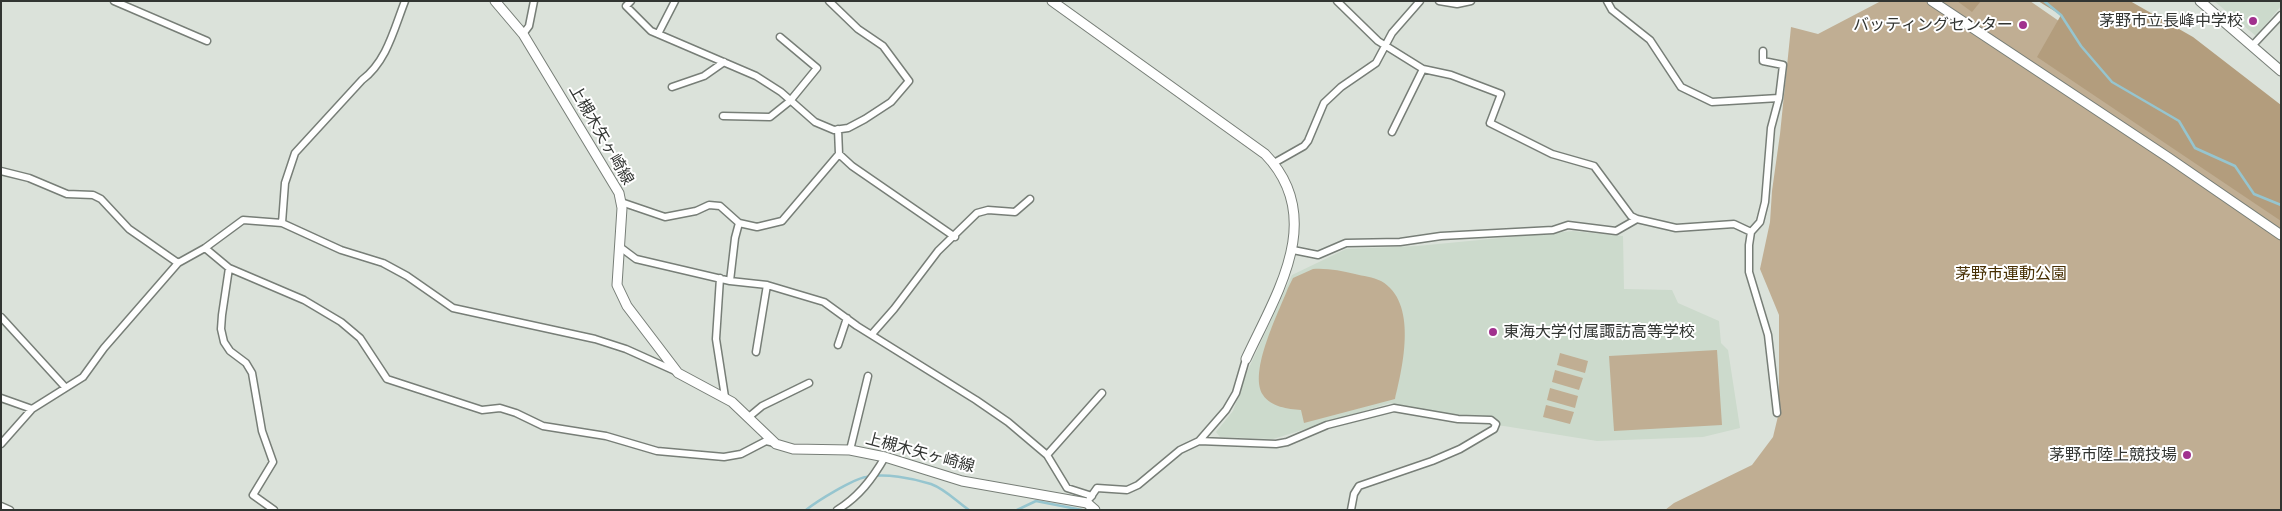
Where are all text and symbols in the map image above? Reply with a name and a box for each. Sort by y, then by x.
place label: 茅野市立長峰中学校 [2099,11,2243,31]
place label: バッティングセンター [1853,15,2013,35]
marker: 茅野市立長峰中学校 [2247,15,2259,27]
marker: バッティングセンター [2017,19,2029,31]
street label: 上槻木矢ヶ崎線 [565,82,637,188]
park label: 茅野市運動公園 [1955,264,2067,284]
place label: 東海大学付属諏訪高等学校 [1503,322,1695,342]
marker: 東海大学付属諏訪高等学校 [1487,326,1499,338]
street label: 上槻木矢ヶ崎線 [863,429,977,477]
place label: 茅野市陸上競技場 [2049,445,2177,465]
marker: 茅野市陸上競技場 [2181,449,2193,461]

